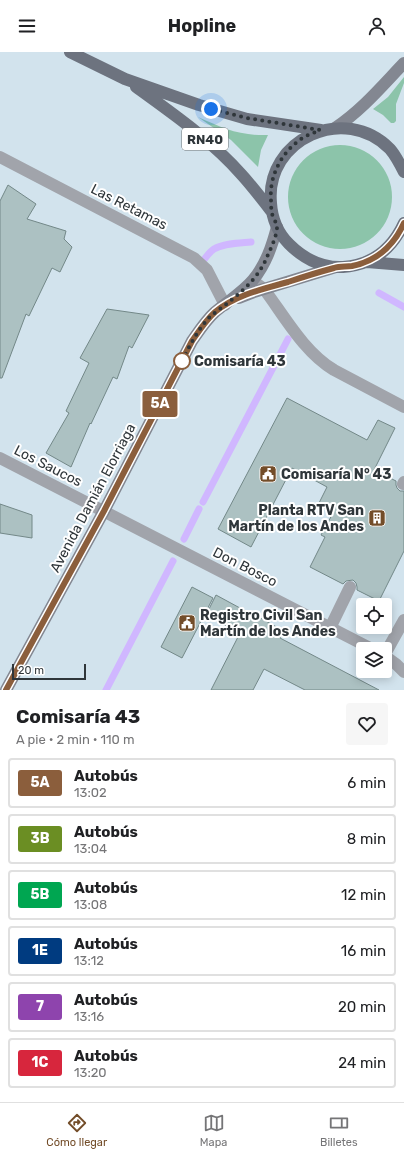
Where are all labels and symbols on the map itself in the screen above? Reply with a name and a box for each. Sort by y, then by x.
your location [201,99,221,119]
road number: RN40 [182,128,228,150]
street label: Las Retamas [88,180,170,234]
marker: Comisaría 43 [173,352,191,370]
place label: Comisaría 43 [194,353,286,370]
line badge: 5A [142,391,178,417]
street label: Avenida Damián Elorriaga [46,421,140,575]
street label: Los Saucos [11,442,85,490]
public building icon: Comisaría N° 43 [258,464,278,484]
place label: Comisaría N° 43 [281,466,391,483]
place label: Planta RTV San Martín de los Andes [228,502,364,535]
building icon: Planta RTV San Martín de los Andes [367,508,387,528]
street label: Don Bosco [210,544,280,590]
place label: Registro Civil San Martín de los Andes [200,607,336,640]
public building icon: Registro Civil San Martín de los Andes [177,613,197,633]
scale bar [12,662,86,681]

